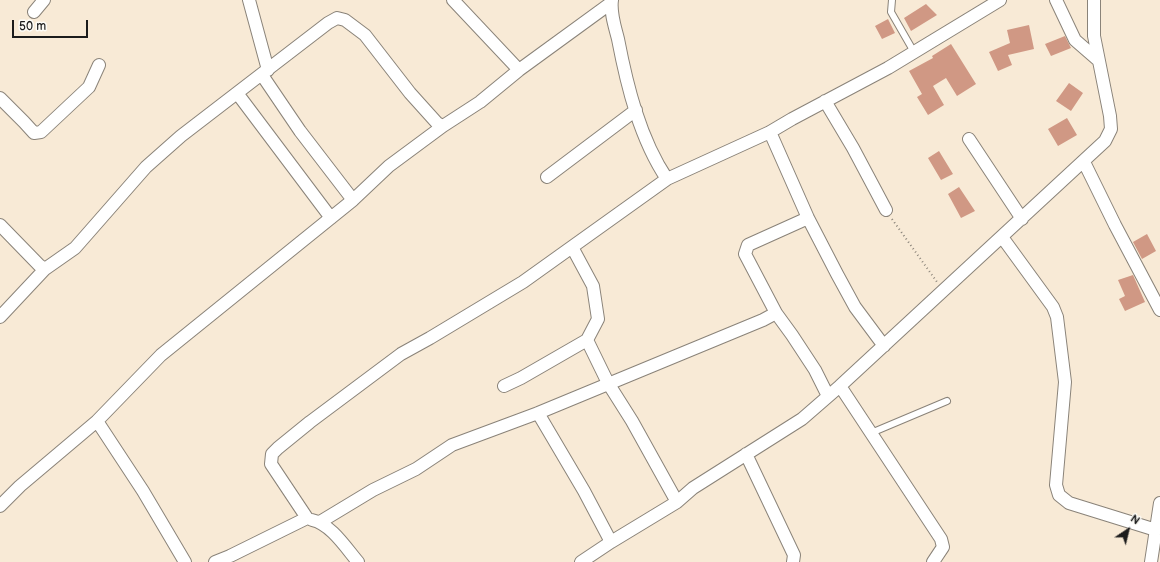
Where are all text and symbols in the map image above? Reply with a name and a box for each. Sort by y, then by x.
scale bar [14,12,90,38]
text: 50 m [19,19,46,34]
north arrow [1108,510,1148,550]
text: N [1128,512,1142,527]

